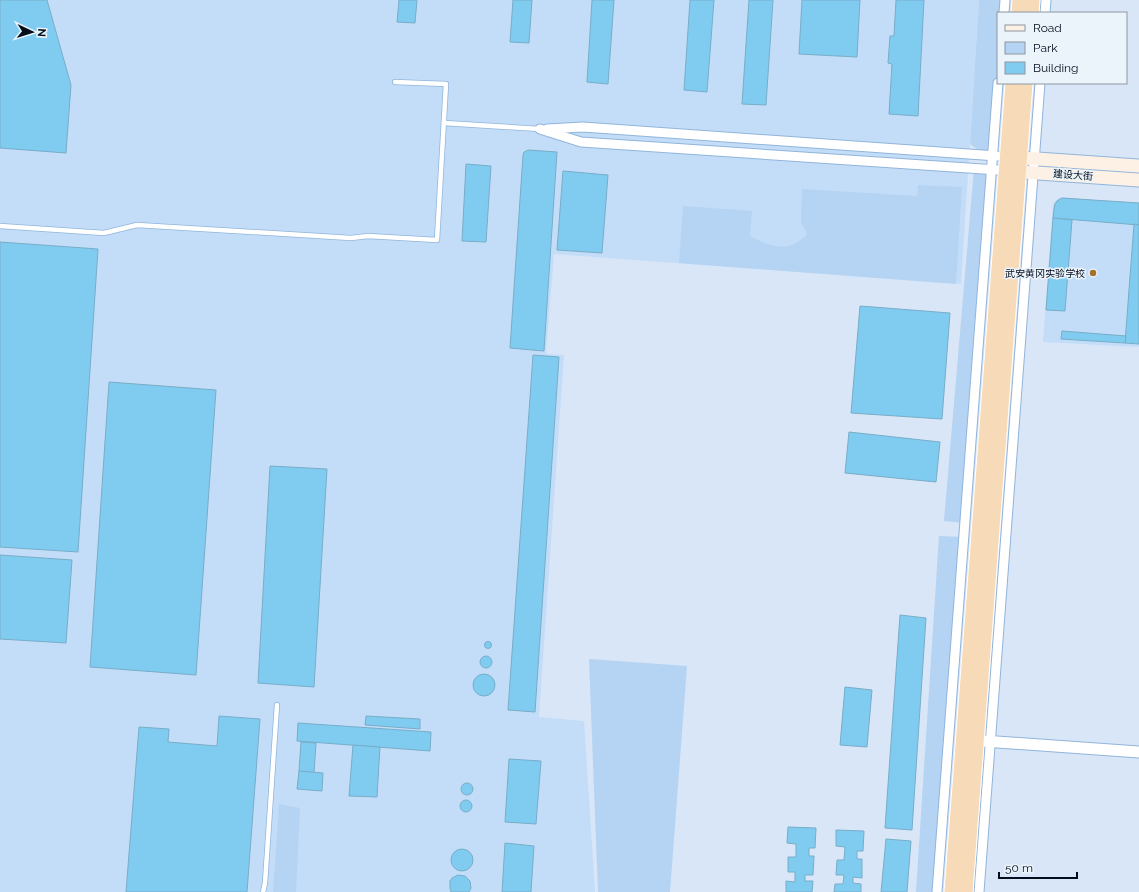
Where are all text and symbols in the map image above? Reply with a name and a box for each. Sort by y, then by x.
north arrow [12,12,52,52]
legend [997,12,1127,84]
text: Road [1033,21,1062,35]
text: N [35,28,48,37]
text: Park [1033,41,1058,55]
text: Building [1033,61,1079,75]
street label: 建设大街 [1053,168,1093,182]
place label: 武安黄冈实验学校 [1005,268,1085,279]
marker: 武安黄冈实验学校 [1088,268,1098,278]
scale bar [999,854,1077,880]
text: 50 m [1005,861,1033,875]

